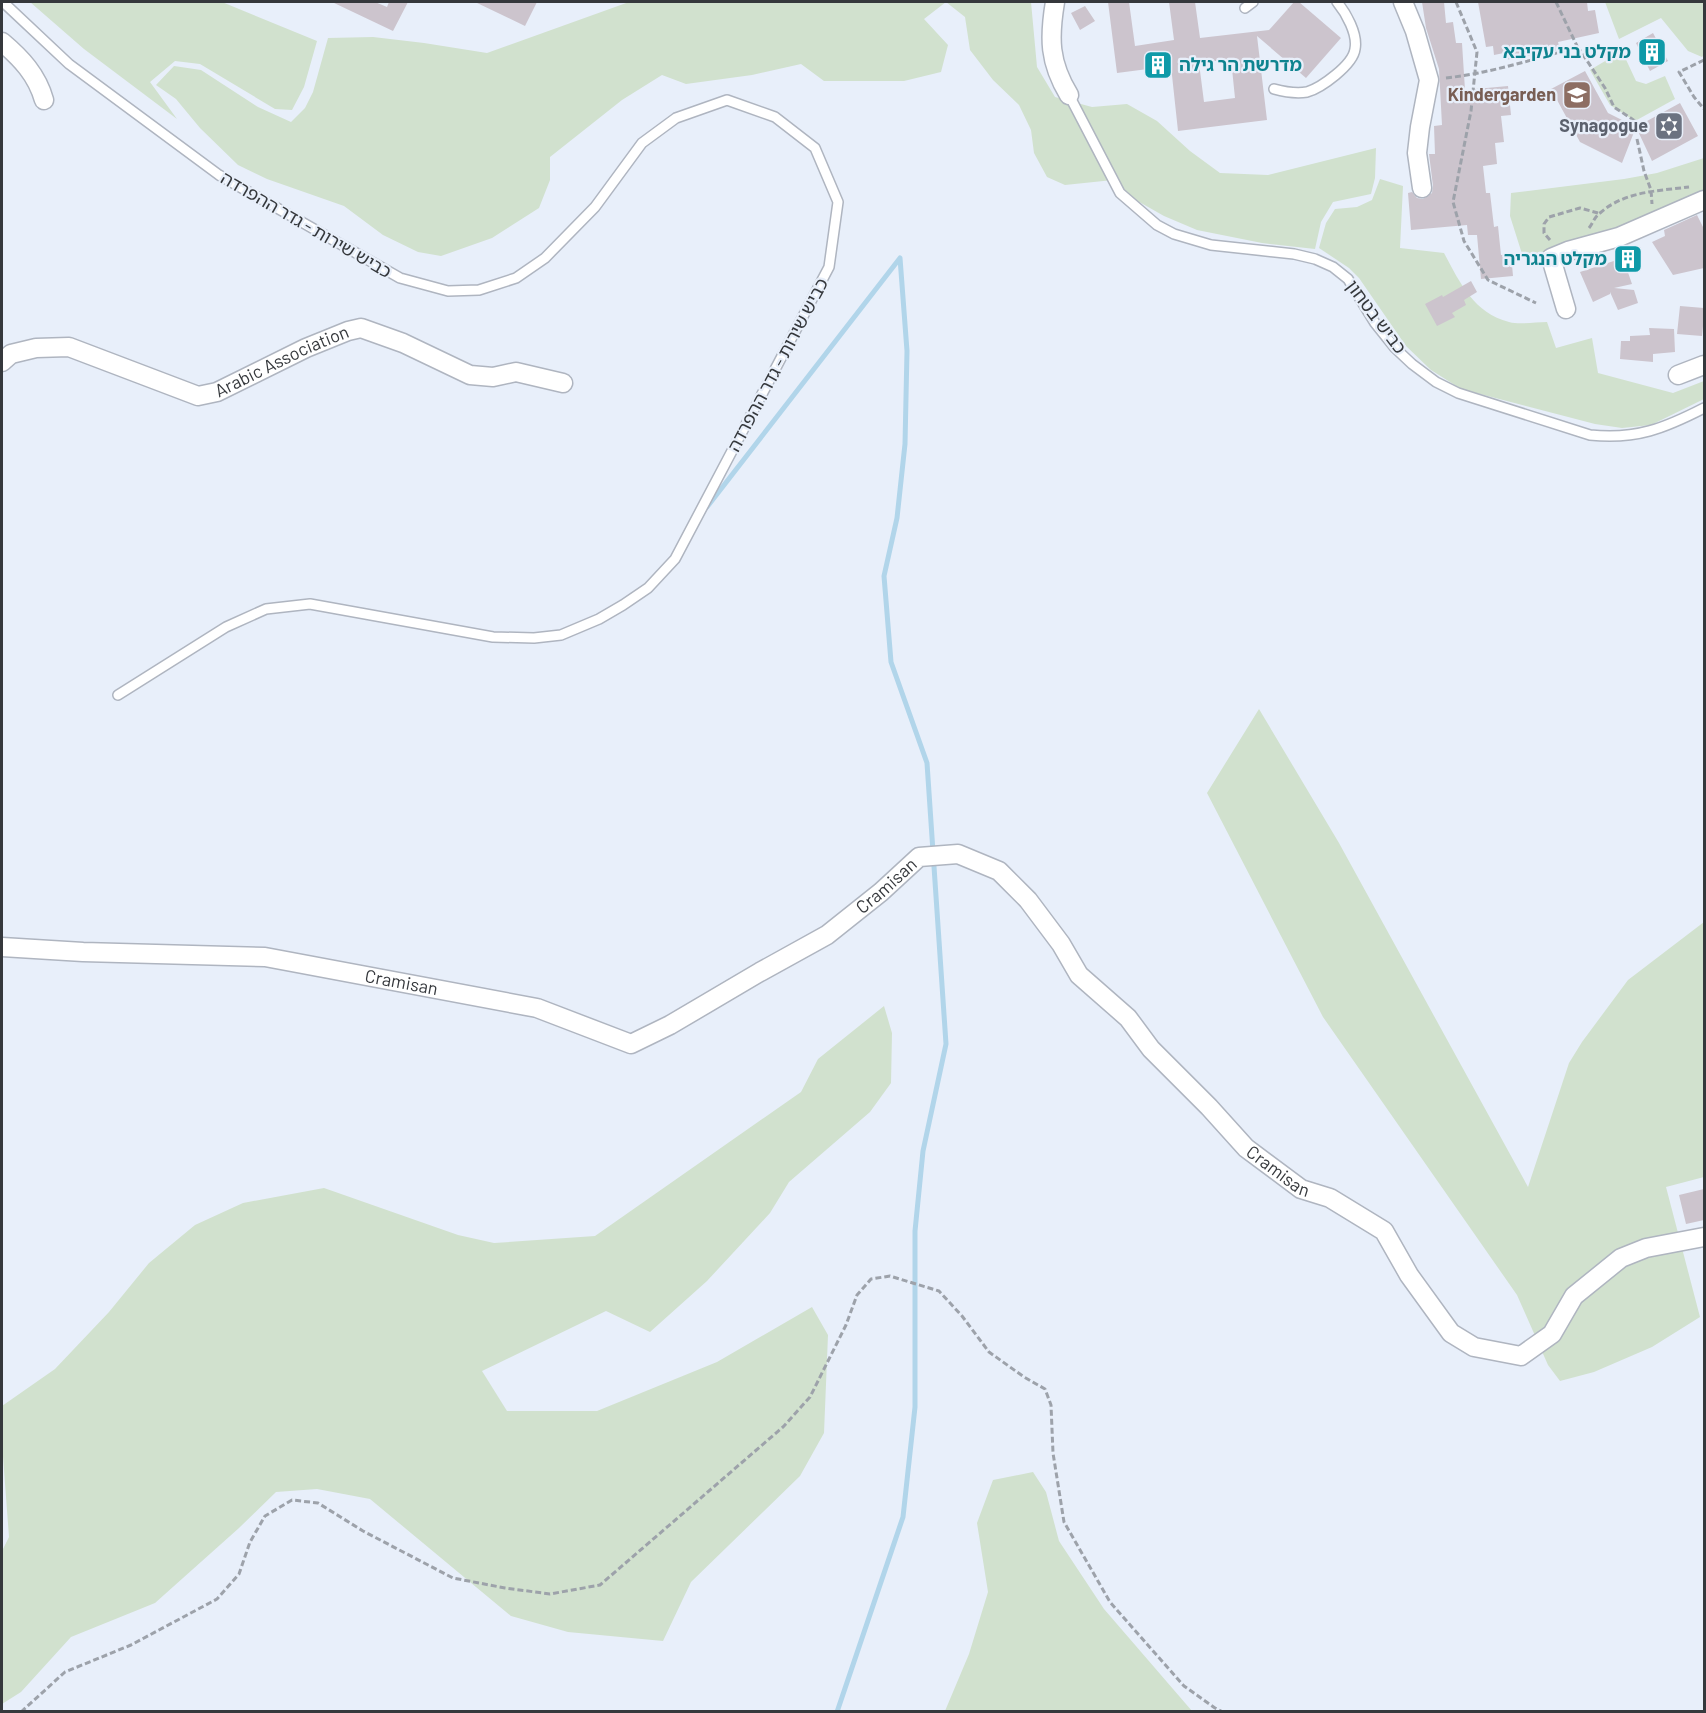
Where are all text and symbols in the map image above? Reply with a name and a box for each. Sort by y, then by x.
building icon: מקלט בני עקיבא [1636,36,1668,68]
place label: מקלט בני עקיבא [1503,40,1631,62]
building icon: מדרשת הר גילה [1142,49,1174,81]
place label: מדרשת הר גילה [1179,53,1302,75]
school or university icon: Kindergarden [1561,79,1593,111]
place label: Kindergarden [1448,83,1556,105]
synagogue icon: Synagogue [1653,110,1685,142]
place label: Synagogue [1559,114,1648,136]
street label: כביש שירות - גדר ההפרדה [217,166,396,282]
building icon: מקלט הנגריה [1612,243,1644,275]
place label: מקלט הנגריה [1503,247,1607,269]
street label: כביש שירות - גדר ההפרדה [722,274,832,455]
street label: כביש בטחון [1342,275,1412,358]
street label: Arabic Association [211,320,352,401]
street label: Cramisan [851,853,921,918]
street label: Cramisan [363,964,440,999]
street label: Cramisan [1242,1140,1312,1201]

